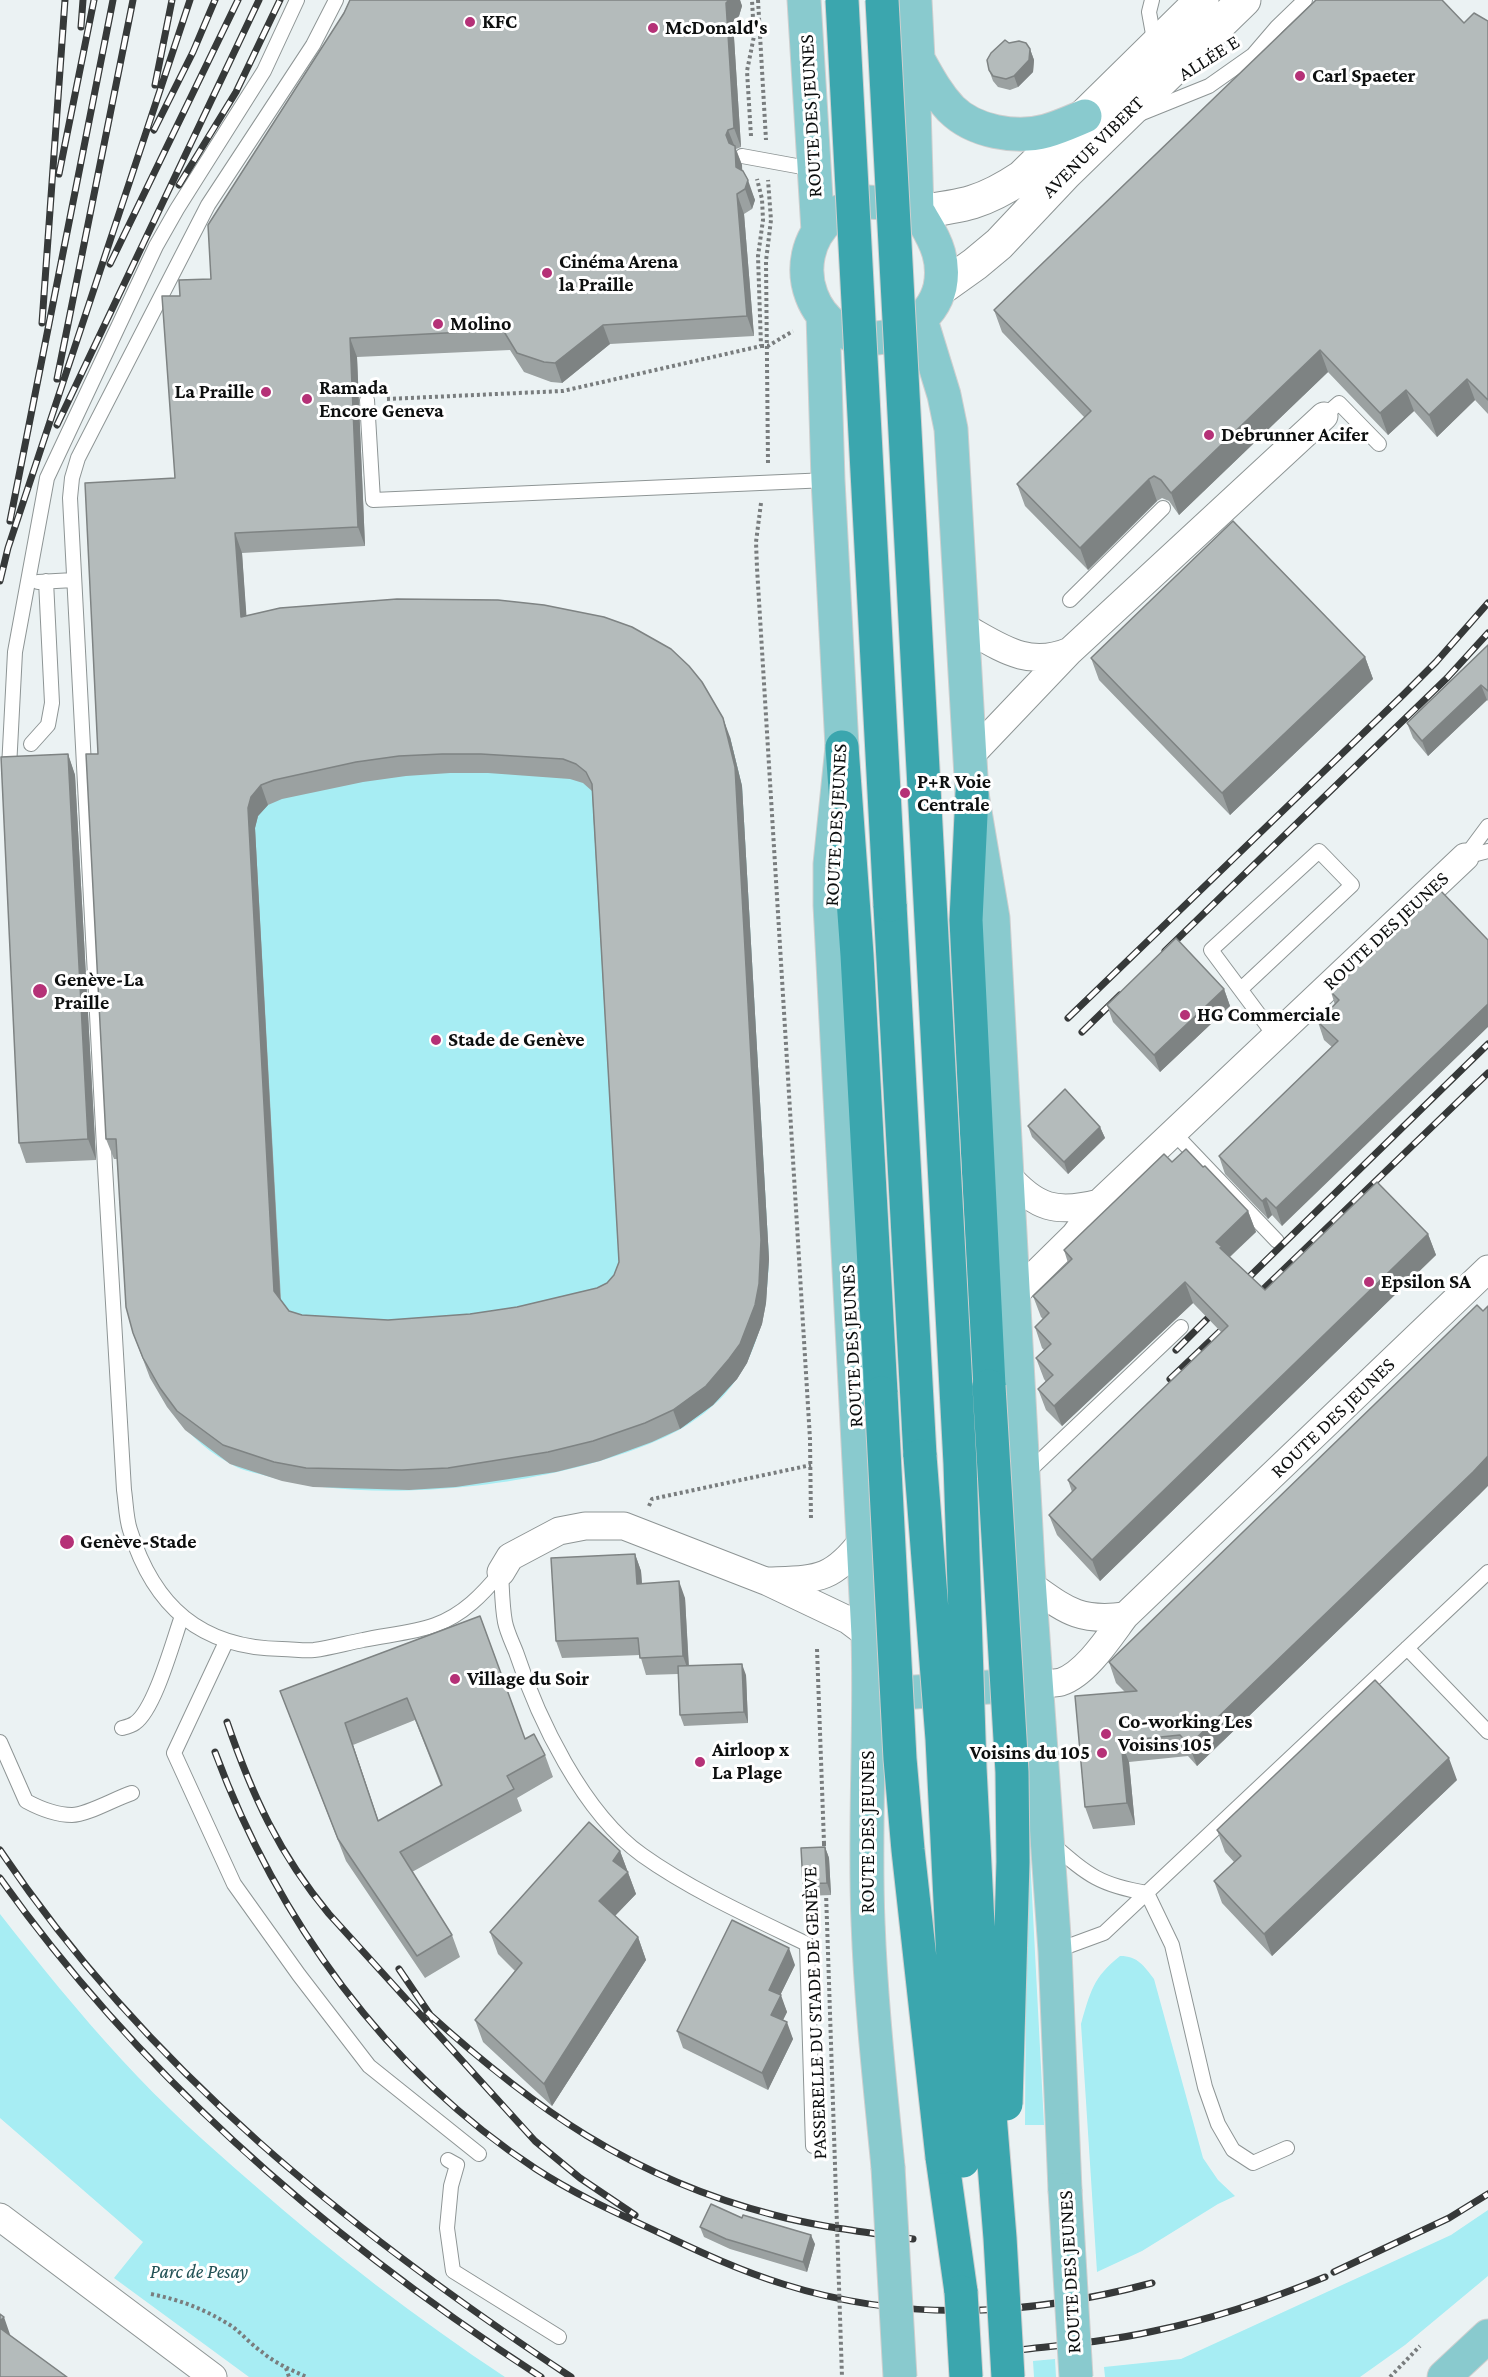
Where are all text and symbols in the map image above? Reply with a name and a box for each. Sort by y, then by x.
place label: KFC [482,10,517,34]
marker: KFC [463,15,477,29]
place label: McDonald's [665,16,767,40]
marker: McDonald's [646,21,660,35]
street label: ALLÉE E [1174,30,1244,86]
street label: ROUTE DES JEUNES [795,34,827,198]
place label: Carl Spaeter [1312,64,1416,88]
marker: Carl Spaeter [1293,69,1307,83]
street label: AVENUE VIBERT [1037,91,1149,203]
place label: Cinéma Arena la Praille [559,250,678,297]
marker: Cinéma Arena la Praille [540,266,554,280]
place label: Molino [450,312,511,336]
marker: Molino [431,317,445,331]
place label: Ramada Encore Geneva [319,376,444,423]
place label: La Praille [174,380,254,404]
marker: La Praille [259,385,273,399]
marker: Ramada Encore Geneva [300,392,314,406]
place label: Debrunner Acifer [1221,423,1369,447]
marker: Debrunner Acifer [1202,428,1216,442]
street label: ROUTE DES JEUNES [820,743,852,907]
place label: P+R Voie Centrale [917,770,991,817]
marker: P+R Voie Centrale [898,786,912,800]
street label: ROUTE DES JEUNES [1318,867,1454,995]
place label: Genève-La Praille [54,968,144,1015]
marker: Genève-La Praille [31,982,49,1000]
place label: HG Commerciale [1197,1003,1340,1027]
marker: HG Commerciale [1178,1008,1192,1022]
place label: Stade de Genève [448,1028,585,1052]
marker: Stade de Genève [429,1033,443,1047]
street label: ROUTE DES JEUNES [836,1264,868,1428]
place label: Epsilon SA [1381,1270,1471,1294]
marker: Epsilon SA [1362,1275,1376,1289]
street label: ROUTE DES JEUNES [1266,1353,1400,1483]
place label: Genève-Stade [80,1530,196,1554]
marker: Genève-Stade [58,1533,76,1551]
place label: Village du Soir [467,1667,589,1691]
marker: Village du Soir [448,1672,462,1686]
place label: Co-working Les Voisins 105 [1118,1710,1252,1757]
marker: Co-working Les Voisins 105 [1099,1727,1113,1741]
place label: Airloop x La Plage [712,1738,789,1785]
place label: Voisins du 105 [970,1741,1090,1765]
marker: Voisins du 105 [1095,1746,1109,1760]
street label: ROUTE DES JEUNES [856,1750,880,1914]
marker: Airloop x La Plage [693,1755,707,1769]
street label: PASSERELLE DU STADE DE GENÈVE [798,1866,832,2160]
street label: ROUTE DES JEUNES [1054,2190,1086,2354]
park label: Parc de Pesay [150,2260,248,2284]

